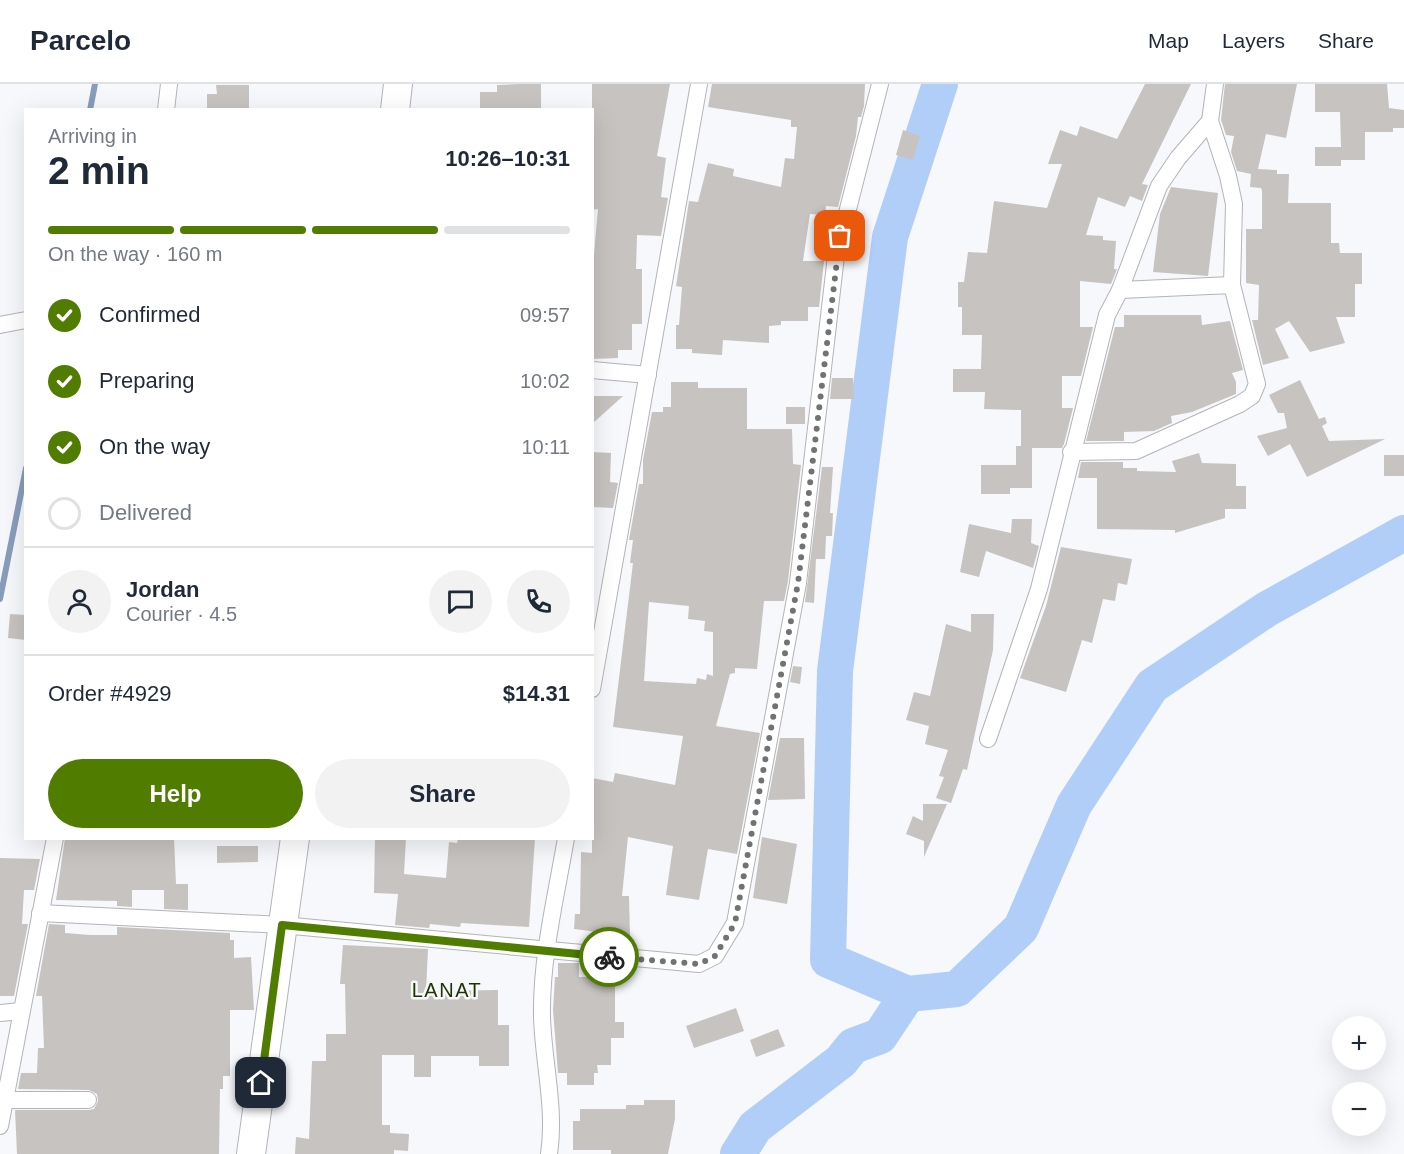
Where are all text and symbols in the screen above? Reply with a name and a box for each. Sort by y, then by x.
text: Parcelo [30,25,131,56]
text: Map [1148,29,1189,52]
text: Layers [1222,29,1285,52]
text: Share [1318,29,1374,52]
text: Arriving in [48,125,137,147]
text: 10:26–10:31 [445,146,570,171]
text: 2 min [48,149,150,192]
pin [814,210,865,261]
icon: bag [823,219,856,252]
text: On the way · 160 m [48,243,223,265]
icon: check [48,299,81,332]
text: Confirmed [99,302,200,327]
text: 09:57 [520,304,570,326]
icon: check [48,365,81,398]
text: Preparing [99,368,194,393]
text: 10:02 [520,370,570,392]
icon: check [48,431,81,464]
text: On the way [99,434,210,459]
text: 10:11 [521,436,570,458]
text: Delivered [99,500,192,525]
button: person [48,570,111,633]
button: chat [429,570,492,633]
button: phone [507,570,570,633]
text: Jordan [126,577,199,602]
text: Courier · 4.5 [126,603,237,625]
text: Order #4929 [48,681,172,706]
text: $14.31 [503,681,570,706]
button: Help [48,759,303,828]
button: Share [315,759,570,828]
courier [579,927,639,987]
icon: bike [593,941,626,974]
district label: LANAT [412,979,482,1001]
map controls [1332,1016,1386,1136]
button: + [1332,1016,1386,1070]
pin [235,1057,286,1108]
icon: home [244,1066,277,1099]
button: − [1332,1082,1386,1136]

